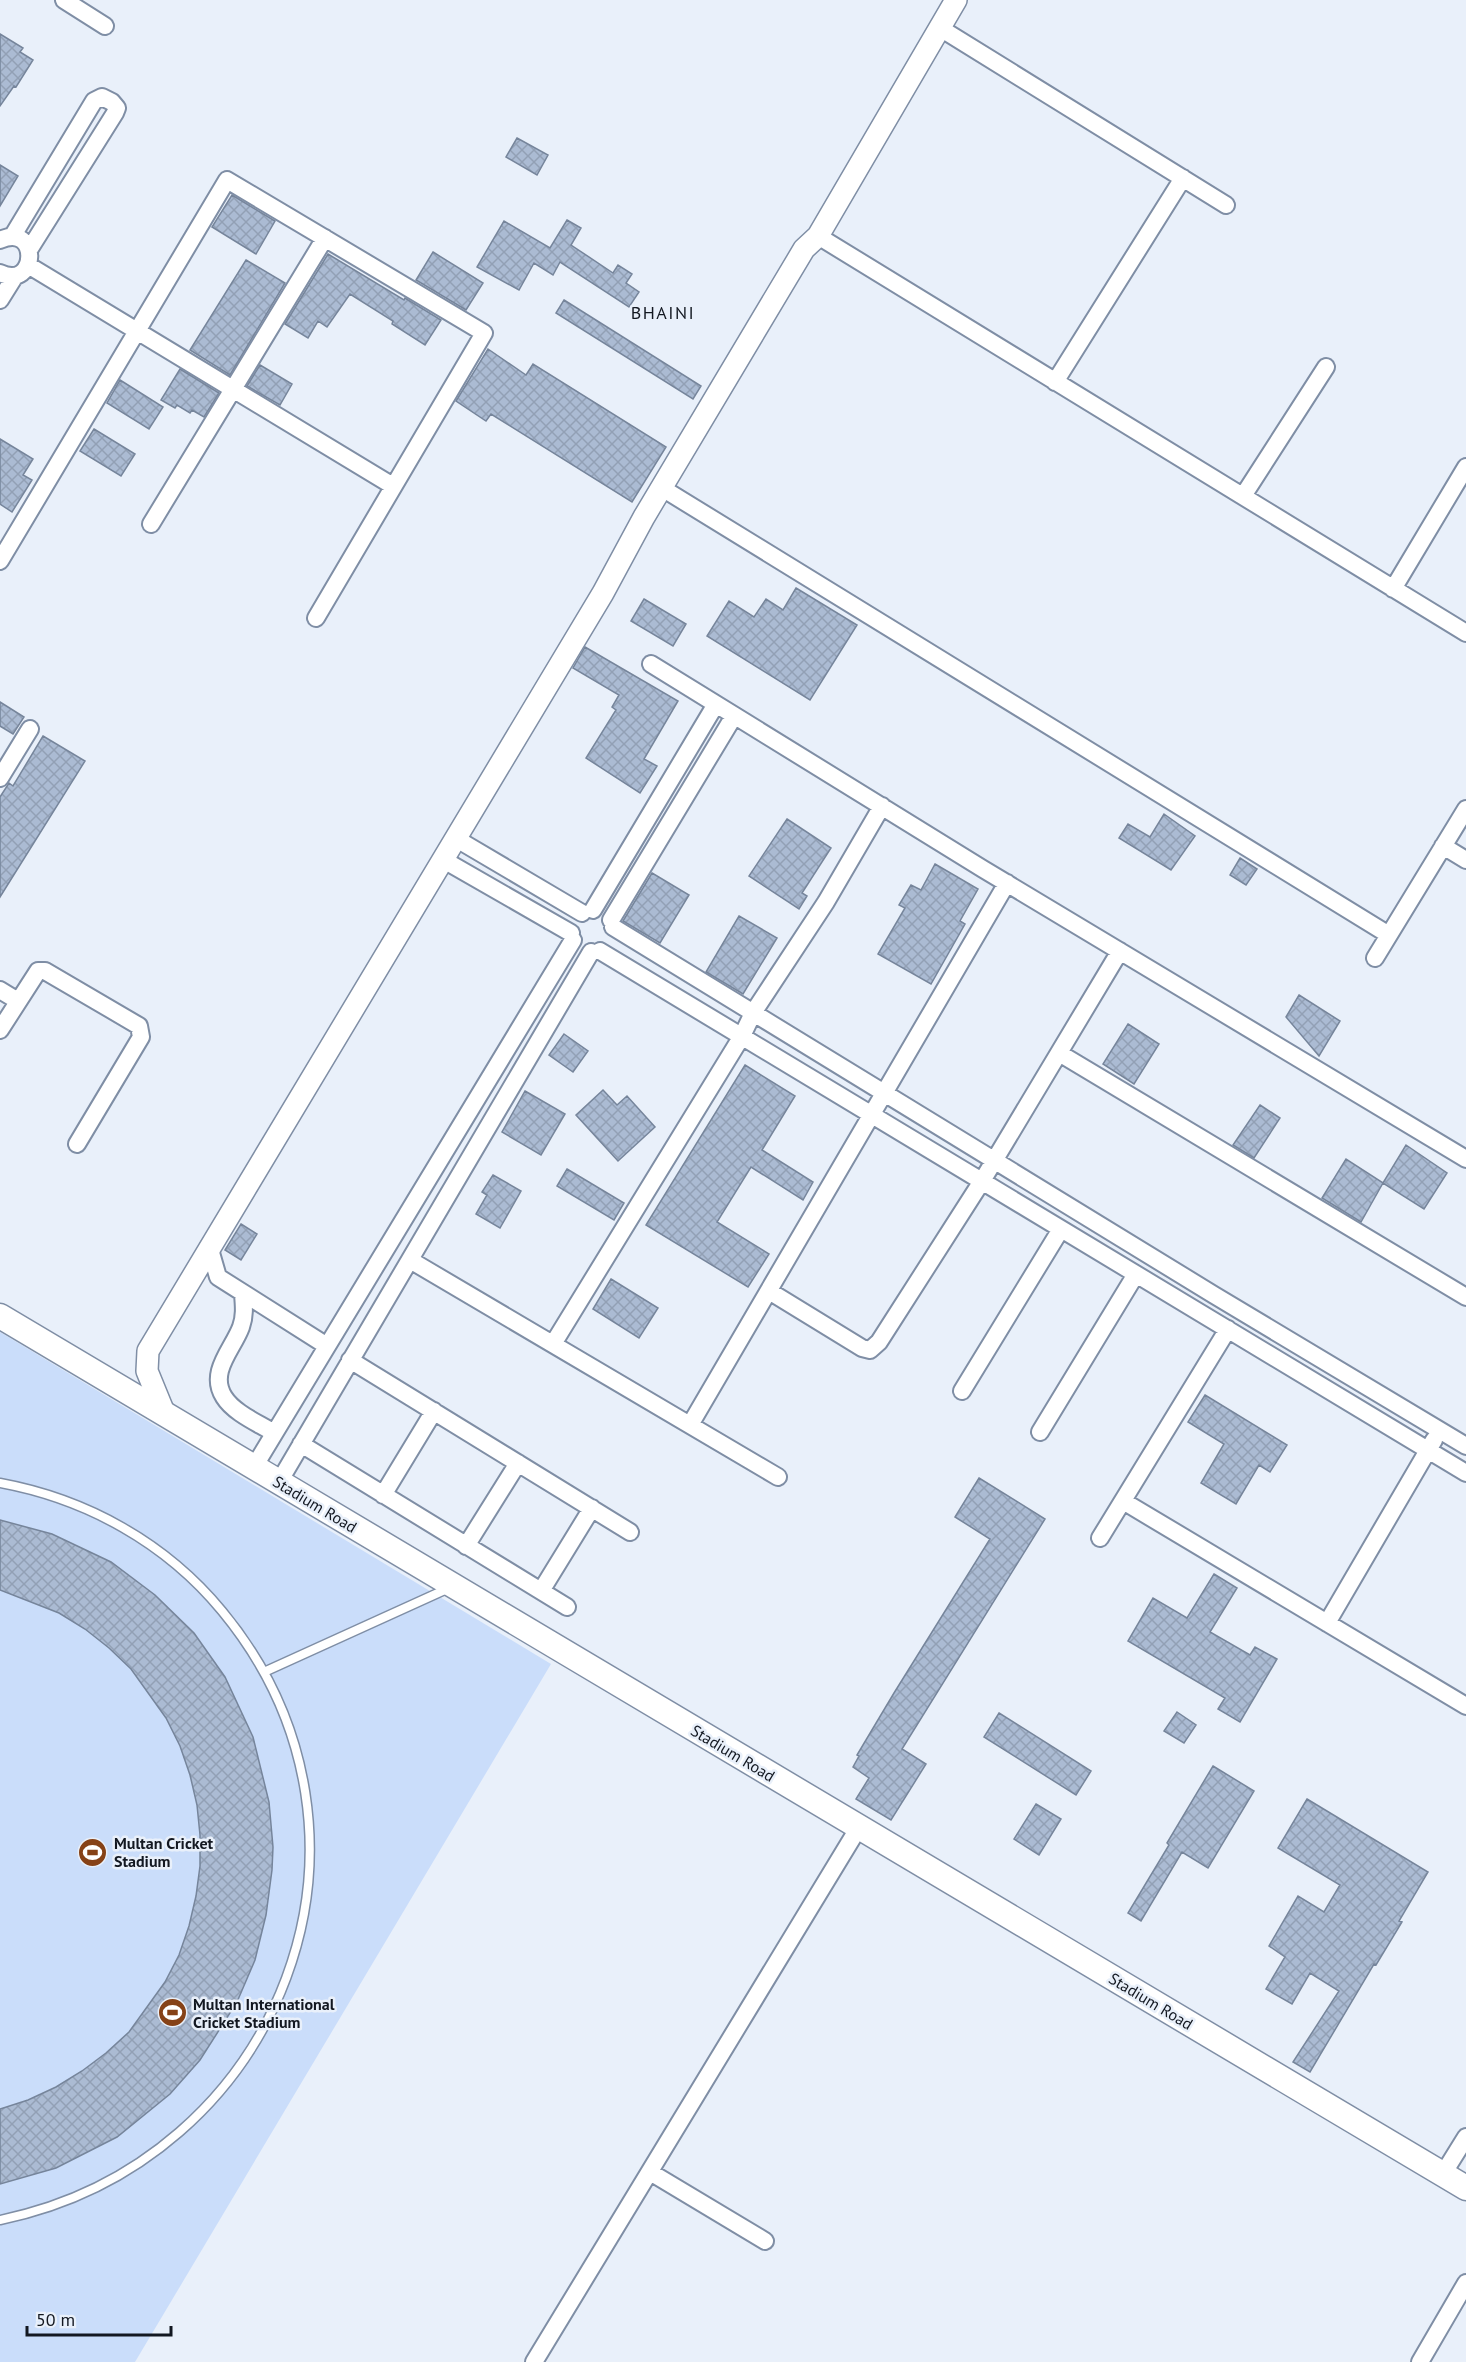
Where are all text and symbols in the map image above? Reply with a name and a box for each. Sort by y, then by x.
district label: BHAINI [631,301,695,324]
street label: Stadium Road [269,1471,361,1537]
street label: Stadium Road [687,1720,779,1786]
place label: Multan Cricket Stadium [114,1833,214,1871]
sports icon: Multan Cricket Stadium [77,1836,109,1868]
street label: Stadium Road [1105,1968,1197,2034]
place label: Multan International Cricket Stadium [193,1994,335,2032]
sports icon: Multan International Cricket Stadium [156,1997,188,2029]
scale bar [27,2299,171,2337]
text: 50 m [36,2308,75,2331]

